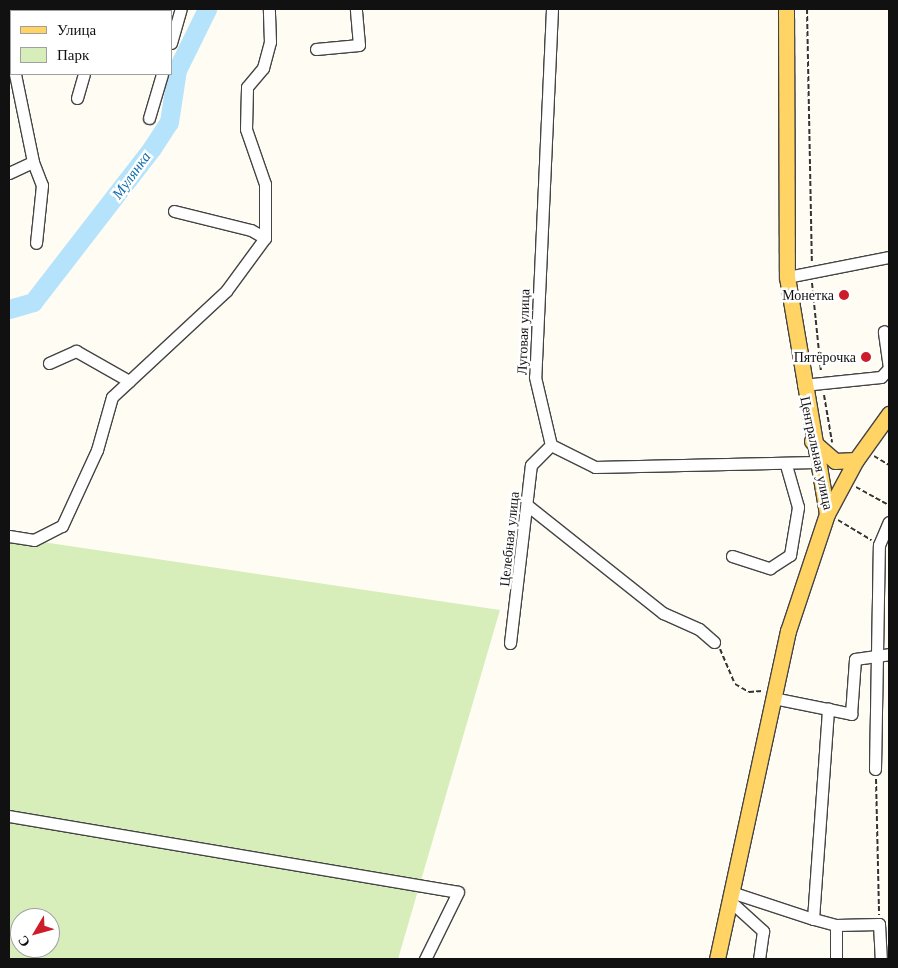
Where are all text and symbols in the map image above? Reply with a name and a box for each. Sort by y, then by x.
legend [10,10,172,75]
text: Улица [57,20,96,39]
text: Парк [57,45,89,64]
water label: Мулянка [108,148,154,202]
place label: Монетка [782,287,834,303]
street label: Луговая улица [513,289,533,375]
marker: Монетка [838,289,850,301]
place label: Пятёрочка [794,349,856,365]
marker: Пятёрочка [860,351,872,363]
street label: Центральная улица [797,395,837,511]
street label: Целебная улица [496,491,522,587]
north arrow [10,908,60,958]
text: С [14,932,34,951]

